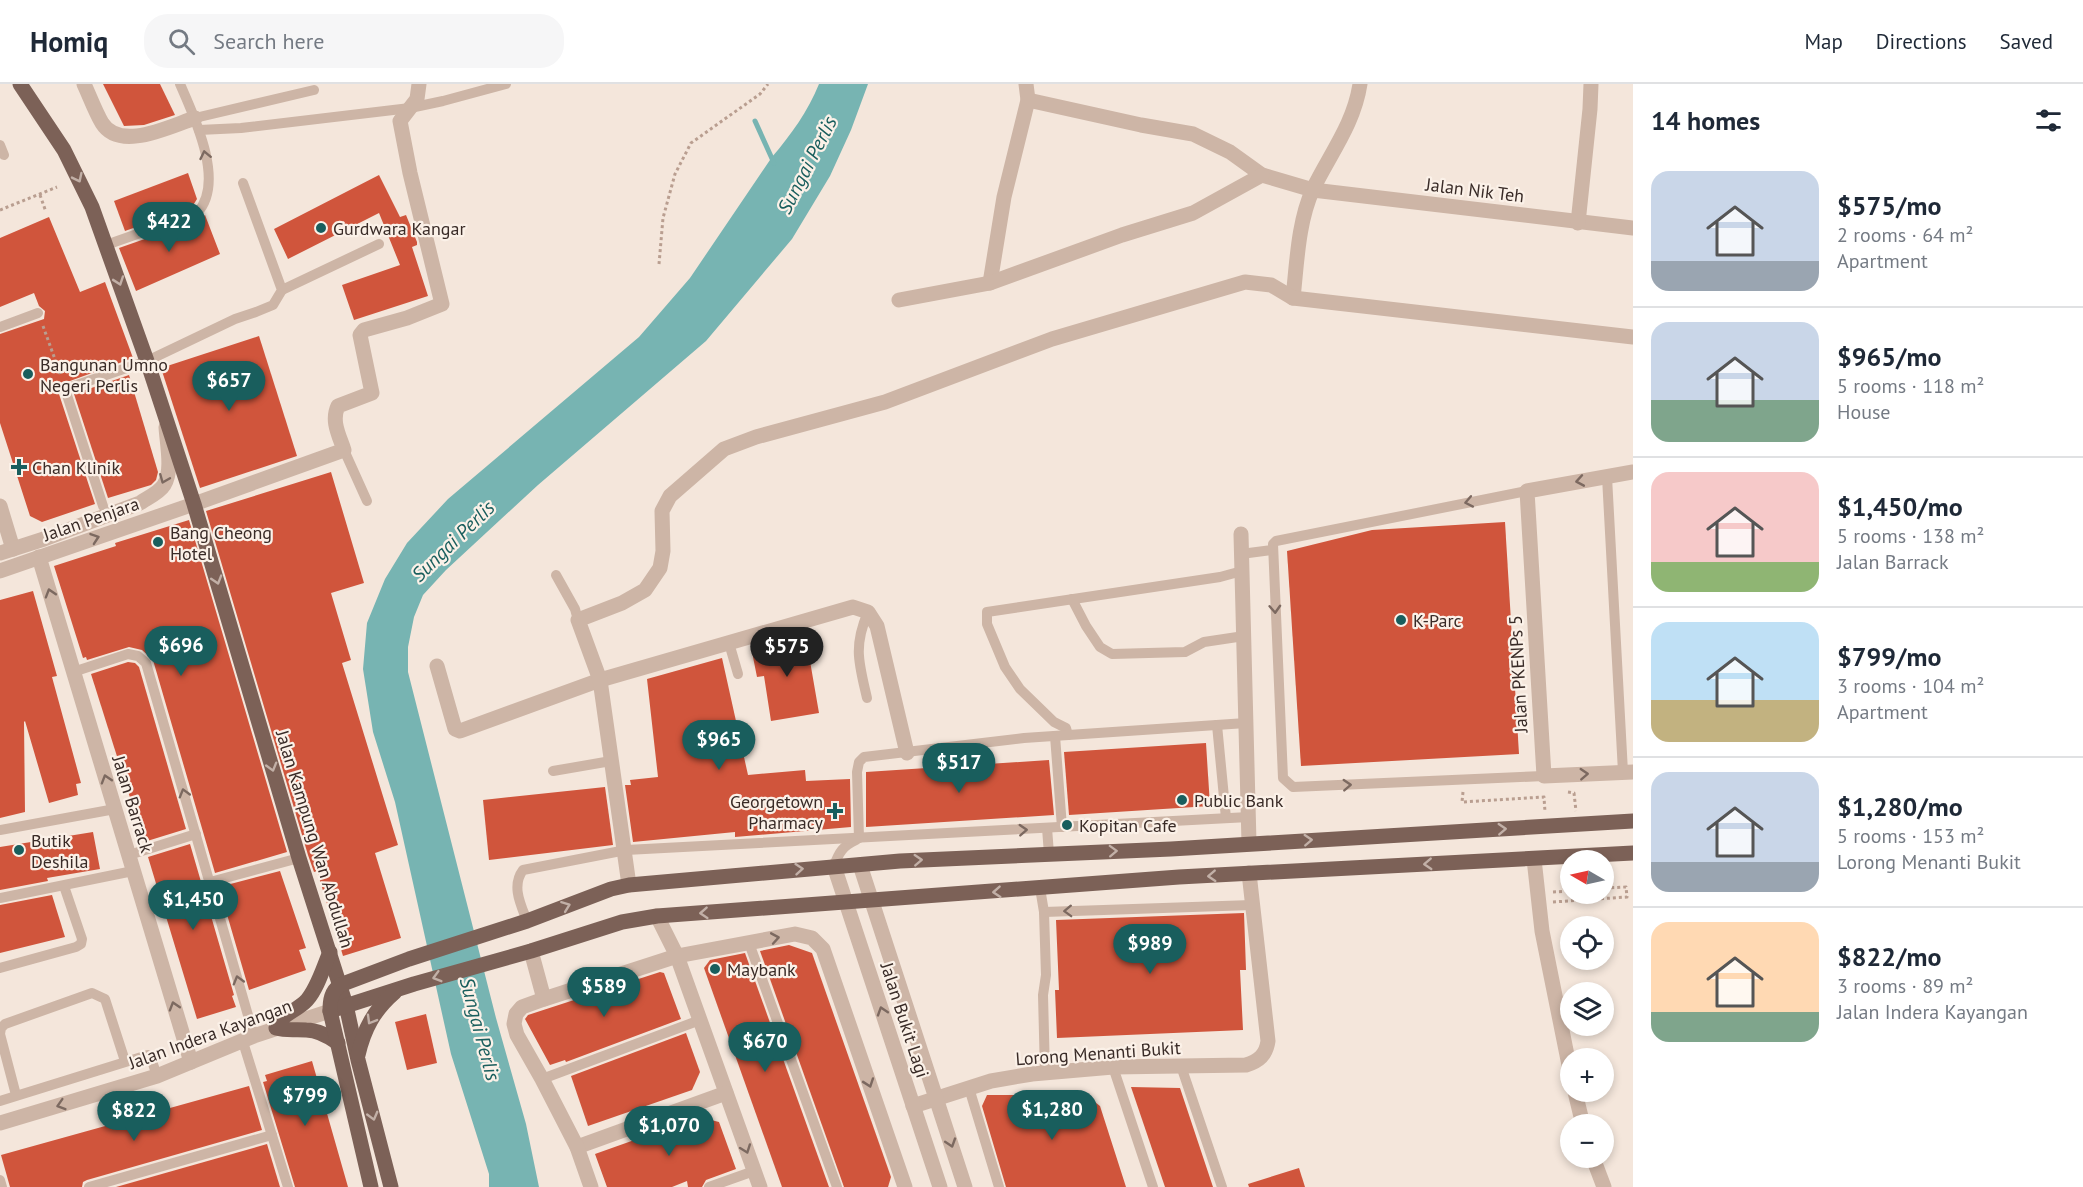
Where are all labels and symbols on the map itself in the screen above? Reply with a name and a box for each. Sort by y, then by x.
water label: Sungai Perlis [771,112,843,218]
one-way arrow [199,151,212,161]
one-way arrow [70,172,82,183]
street label: Jalan Nik Teh [1423,172,1526,207]
pin: $422 [133,202,205,253]
place label: Gurdwara Kangar [333,217,466,240]
marker: Gurdwara Kangar [314,221,328,235]
one-way arrow [112,275,124,286]
place label: Bangunan Umno Negeri Perlis [40,353,168,397]
pin: $657 [193,361,265,412]
marker: Bangunan Umno Negeri Perlis [21,367,35,381]
place label: Chan Klinik [32,456,120,479]
marker: Chan Klinik [10,458,28,476]
one-way arrow [159,472,171,483]
one-way arrow [1575,475,1585,487]
street label: Jalan Penjara [39,492,142,547]
water label: Sungai Perlis [406,495,500,587]
one-way arrow [1465,495,1475,508]
place label: Bang Cheong Hotel [170,521,272,565]
one-way arrow [89,532,100,545]
marker: Bang Cheong Hotel [151,535,165,549]
one-way arrow [210,574,222,585]
one-way arrow [45,588,57,599]
one-way arrow [1269,604,1282,613]
place label: K-Parc [1413,609,1462,632]
marker: K-Parc [1394,613,1408,627]
street label: Jalan PKENPs 5 [1503,615,1533,734]
pin: $696 [145,626,217,677]
pin: $575 [751,627,823,678]
pin: $965 [683,720,755,771]
street label: Jalan Kampung Wan Abdullah [271,726,359,951]
pin: $517 [923,743,995,794]
street label: Jalan Barrack [107,752,159,856]
one-way arrow [265,761,277,772]
one-way arrow [1579,768,1588,781]
one-way arrow [101,774,113,785]
one-way arrow [1343,778,1352,791]
one-way arrow [179,788,191,799]
place label: Public Bank [1194,789,1284,812]
place label: Georgetown Pharmacy [730,790,824,834]
marker: Public Bank [1175,793,1189,807]
marker: Georgetown Pharmacy [828,804,842,818]
place label: Kopitan Cafe [1079,814,1177,837]
marker: Kopitan Cafe [1060,818,1074,832]
one-way arrow [1018,823,1027,836]
one-way arrow [1498,823,1507,836]
place label: Butik Deshila [31,829,88,873]
one-way arrow [1303,834,1312,847]
marker: Butik Deshila [12,843,26,857]
one-way arrow [1108,845,1117,858]
north arrow [1560,850,1614,904]
one-way arrow [914,853,923,866]
one-way arrow [1423,858,1432,871]
one-way arrow [794,863,803,876]
one-way arrow [1208,869,1217,882]
pin: $1,450 [144,880,242,931]
one-way arrow [992,885,1001,898]
one-way arrow [560,901,571,913]
one-way arrow [1064,905,1073,918]
one-way arrow [699,906,708,919]
pin: $989 [1114,924,1186,975]
one-way arrow [770,932,780,945]
place label: Maybank [727,958,796,981]
street label: Jalan Bukit Lagi [875,958,934,1081]
marker: Maybank [708,962,722,976]
pin: $589 [568,967,640,1018]
one-way arrow [432,970,443,982]
water label: Sungai Perlis [454,974,506,1084]
one-way arrow [233,975,245,986]
street label: Jalan Indera Kayangan [124,994,295,1075]
one-way arrow [169,1001,181,1012]
one-way arrow [876,1006,889,1017]
one-way arrow [367,1014,379,1024]
pin: $670 [729,1022,801,1073]
street label: Lorong Menanti Bukit [1015,1036,1181,1070]
pin: $799 [269,1076,341,1127]
one-way arrow [862,1077,875,1088]
pin: $1,280 [1003,1090,1101,1141]
pin: $822 [98,1091,170,1142]
one-way arrow [56,1098,67,1110]
pin: $1,070 [620,1106,718,1157]
one-way arrow [365,1111,378,1121]
one-way arrow [944,1137,956,1148]
one-way arrow [739,1143,752,1154]

